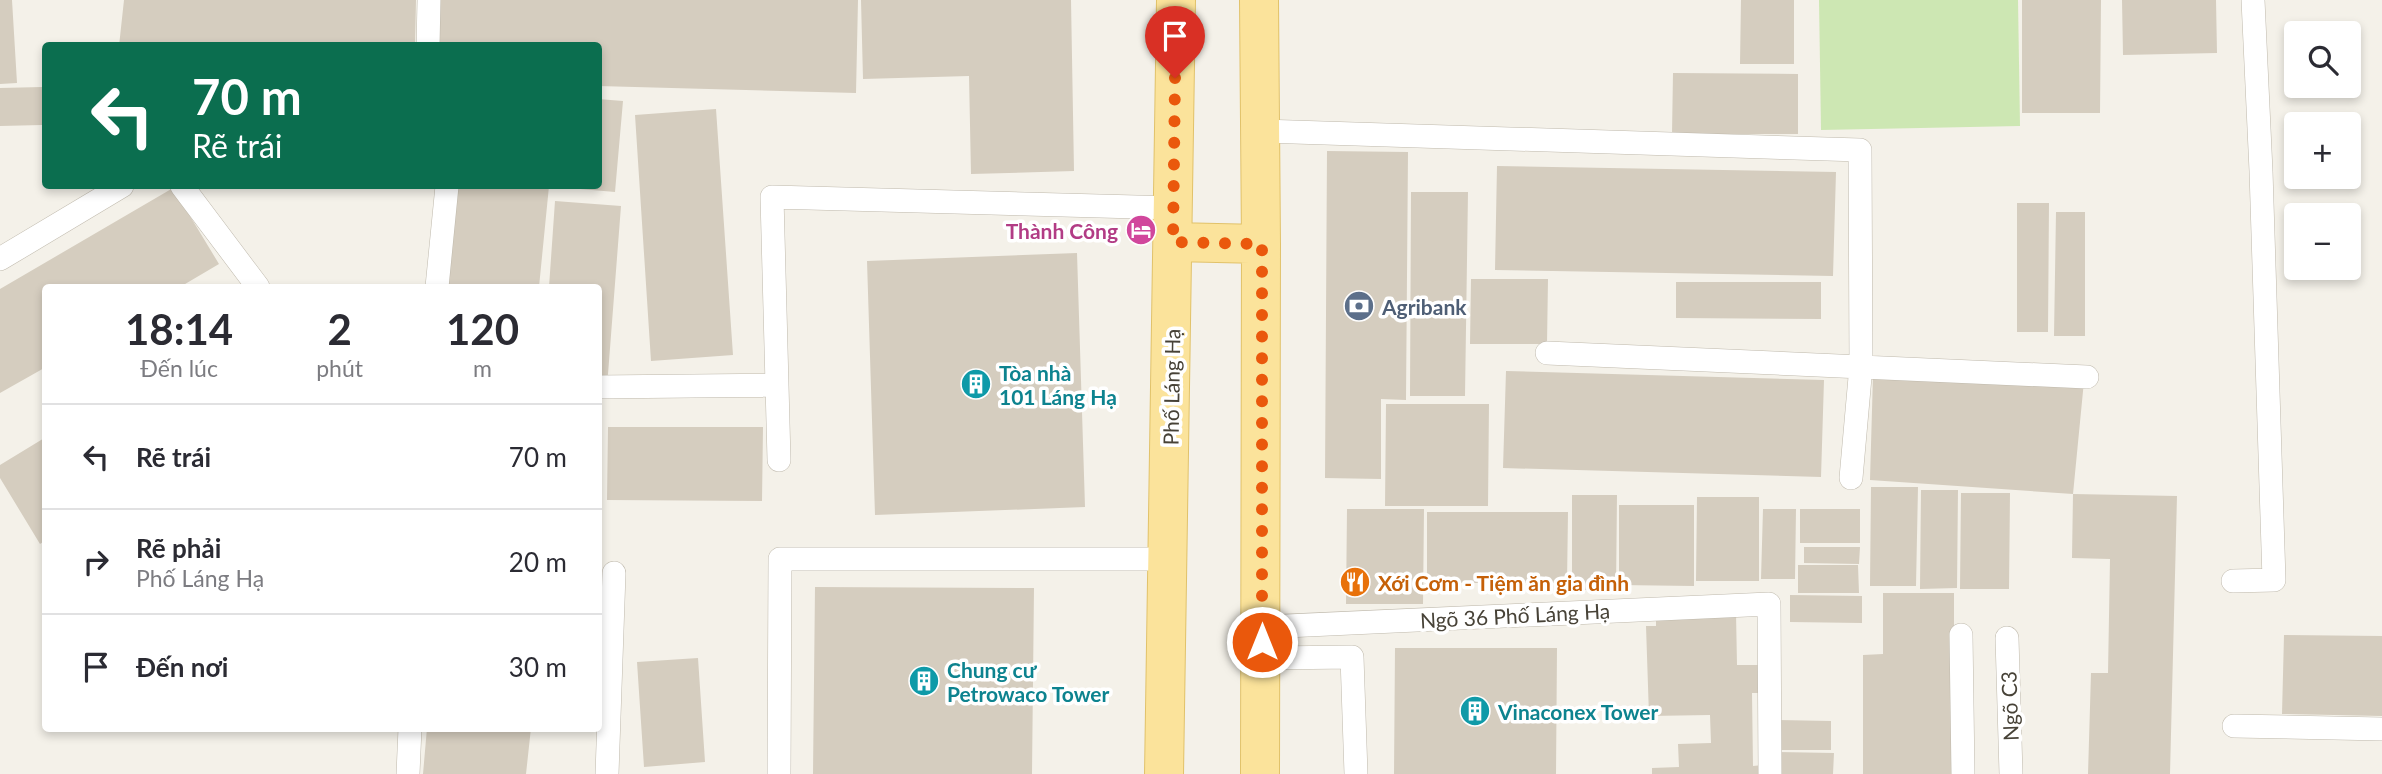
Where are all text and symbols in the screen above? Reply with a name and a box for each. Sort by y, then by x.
pin [1145,6,1205,78]
icon: arrive [1156,17,1194,55]
map controls [2284,21,2361,280]
button: search [2284,21,2361,98]
text: 70 m [192,67,302,125]
icon: left [77,70,168,161]
button: + [2284,112,2361,189]
text: Rẽ trái [192,126,283,165]
button: − [2284,203,2361,280]
hotel icon: Thành Công [1124,213,1158,247]
place label: Thành Công [1006,218,1118,243]
bank icon: Agribank [1342,289,1376,323]
place label: Agribank [1381,294,1467,319]
text: 18:14 [125,304,233,354]
text: 2 [327,304,352,354]
text: 120 [446,304,519,354]
street label: Phố Láng Hạ [1157,328,1185,446]
text: Đến lúc [140,354,218,382]
text: phút [316,354,363,382]
text: m [473,354,492,382]
place label: Tòa nhà 101 Láng Hạ [999,360,1117,409]
building icon: Tòa nhà 101 Láng Hạ [959,367,993,401]
icon: left [77,438,115,476]
text: Rẽ trái [136,441,211,473]
text: 70 m [509,441,567,473]
text: Rẽ phải [136,532,221,564]
icon: right [77,543,115,581]
text: 20 m [509,546,567,578]
text: Phố Láng Hạ [136,564,264,592]
restaurant icon: Xới Cơm - Tiệm ăn gia đình [1338,565,1372,599]
place label: Xới Cơm - Tiệm ăn gia đình [1378,570,1629,595]
street label: Ngõ 36 Phố Láng Hạ [1419,598,1611,632]
position arrow [1225,605,1299,679]
icon: arrive [77,648,115,686]
text: Đến nơi [136,651,228,683]
text: 30 m [509,651,567,683]
place label: Chung cư Petrowaco Tower [947,657,1110,706]
building icon: Chung cư Petrowaco Tower [907,664,941,698]
street label: Ngõ C3 [1995,671,2023,741]
building icon: Vinaconex Tower [1458,694,1492,728]
place label: Vinaconex Tower [1497,699,1659,724]

